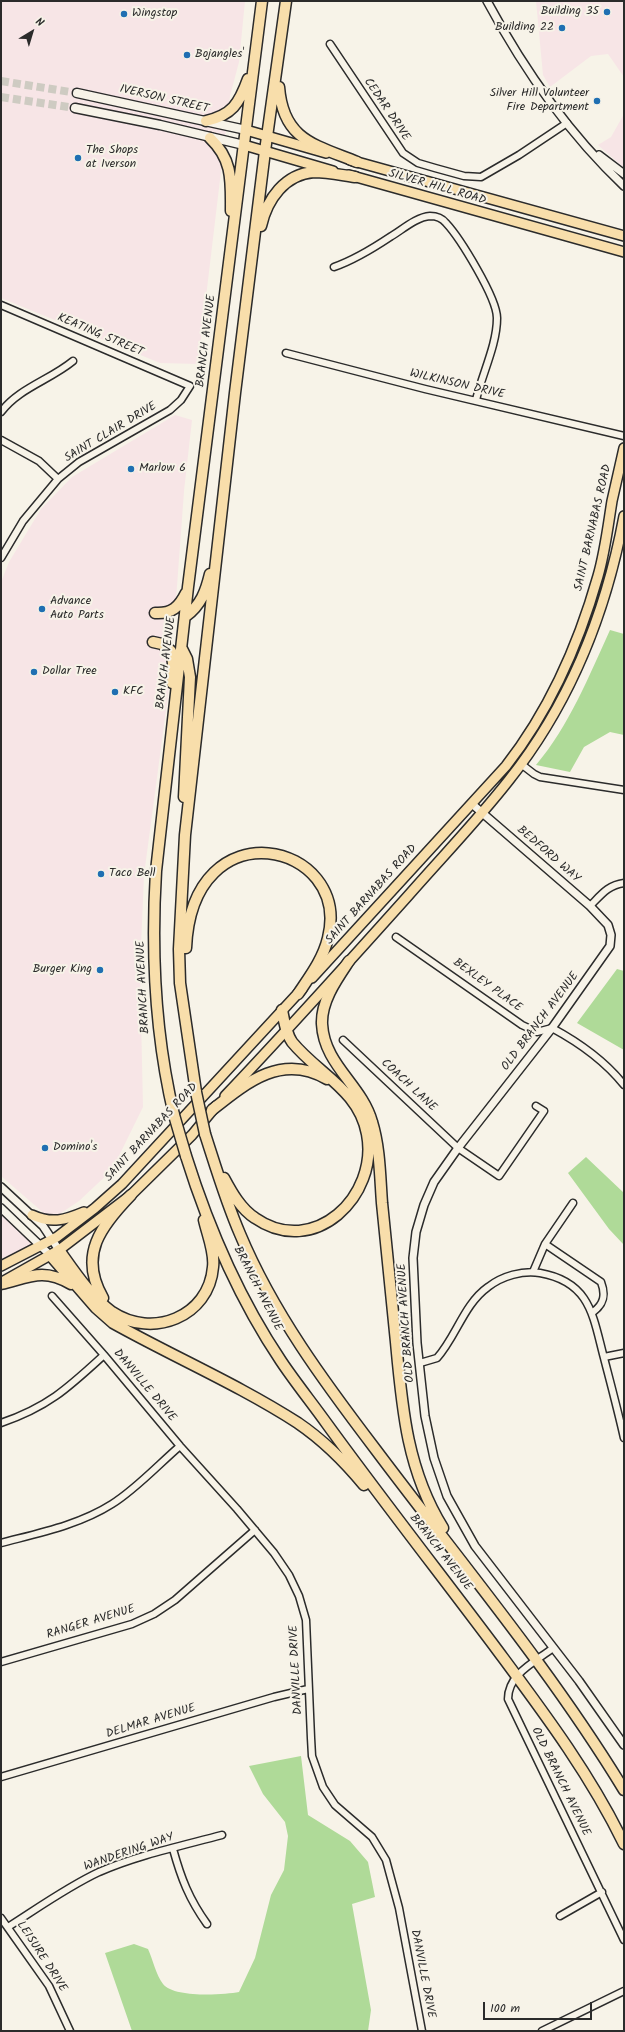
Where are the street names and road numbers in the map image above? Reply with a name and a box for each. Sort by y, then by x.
street label: CEDAR DRIVE [360,76,412,144]
street label: IVERSON STREET [118,83,210,117]
street label: SILVER HILL ROAD [386,167,488,209]
street label: BRANCH AVENUE [194,294,220,388]
street label: KEATING STREET [55,311,145,361]
street label: WILKINSON DRIVE [408,367,506,403]
street label: SAINT CLAIR DRIVE [62,400,160,466]
street label: SAINT BARNABAS ROAD [572,463,616,593]
street label: BRANCH AVENUE [154,616,180,710]
street label: BEDFORD WAY [513,824,583,886]
street label: SAINT BARNABAS ROAD [323,842,421,948]
street label: BRANCH AVENUE [134,940,154,1034]
street label: BEXLEY PLACE [450,956,524,1016]
street label: OLD BRANCH AVENUE [499,970,583,1074]
street label: COACH LANE [377,1057,439,1115]
street label: SAINT BARNABAS ROAD [103,1081,201,1185]
street label: BRANCH AVENUE [229,1244,285,1334]
street label: OLD BRANCH AVENUE [396,1263,418,1383]
street label: DANVILLE DRIVE [110,1347,178,1425]
street label: BRANCH AVENUE [406,1512,474,1594]
street label: RANGER AVENUE [45,1603,137,1643]
street label: DANVILLE DRIVE [287,1625,307,1715]
street label: DELMAR AVENUE [104,1702,198,1742]
street label: OLD BRANCH AVENUE [527,1725,593,1839]
street label: WANDERING WAY [82,1831,176,1875]
street label: LEISURE DRIVE [13,1919,69,1995]
street label: DANVILLE DRIVE [406,1928,438,2020]

